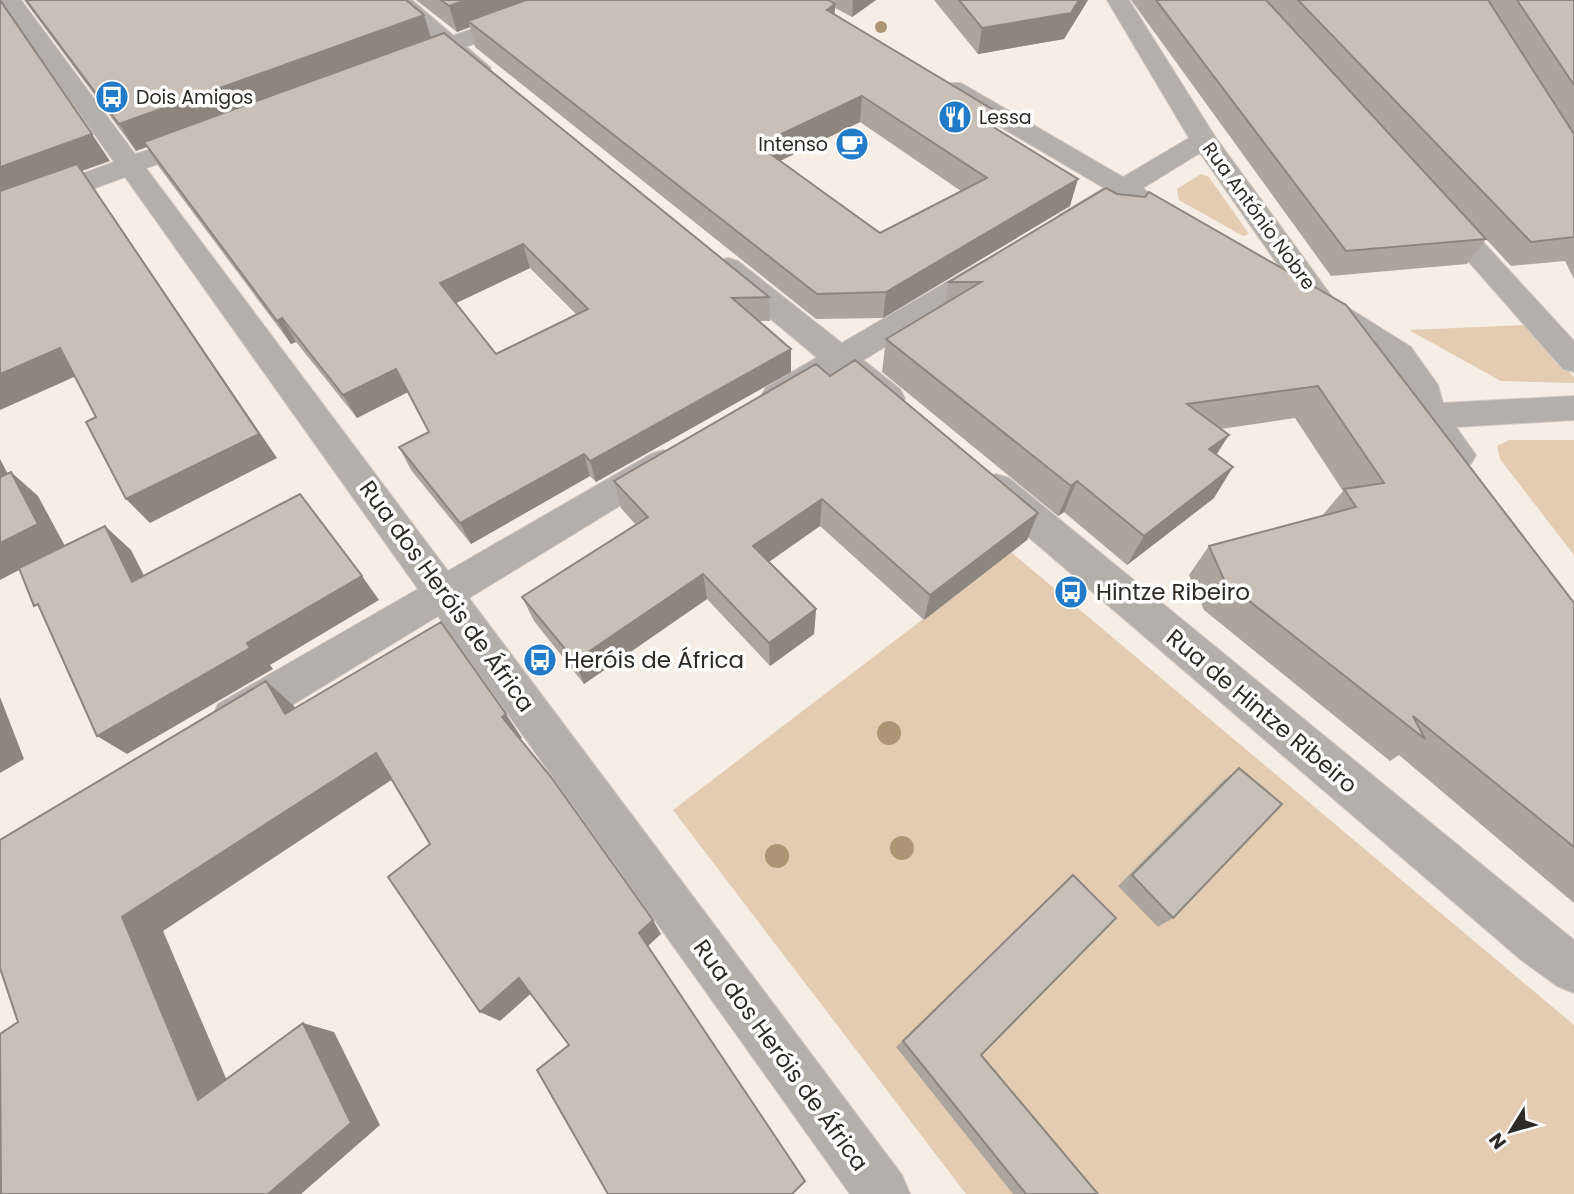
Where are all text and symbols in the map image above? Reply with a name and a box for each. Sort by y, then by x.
bus stop icon: Dois Amigos [93,78,131,116]
place label: Dois Amigos [136,84,253,111]
restaurant icon: Lessa [936,98,974,136]
place label: Lessa [979,104,1032,131]
cafe icon: Intenso [833,125,871,163]
place label: Intenso [758,131,828,158]
street label: Rua António Nobre [1196,136,1322,296]
street label: Rua dos Heróis de África [352,474,542,718]
bus stop icon: Hintze Ribeiro [1052,573,1090,611]
place label: Hintze Ribeiro [1096,576,1250,608]
street label: Rua de Hintze Ribeiro [1160,622,1364,800]
bus stop icon: Heróis de África [521,641,559,679]
place label: Heróis de África [564,644,744,676]
street label: Rua dos Heróis de África [686,933,876,1177]
north arrow [1476,1096,1546,1166]
text: N [1483,1127,1513,1155]

